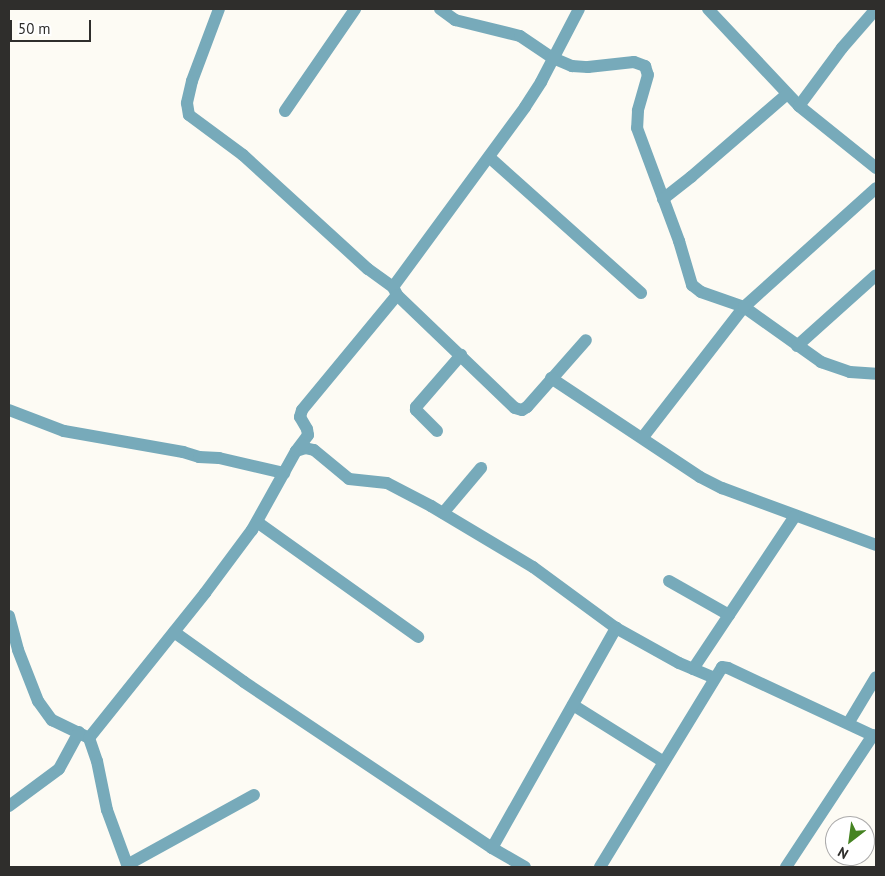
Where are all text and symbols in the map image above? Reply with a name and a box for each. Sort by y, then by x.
scale bar [12,10,94,42]
text: 50 m [18,19,51,38]
north arrow [825,816,875,866]
text: N [835,843,851,863]

